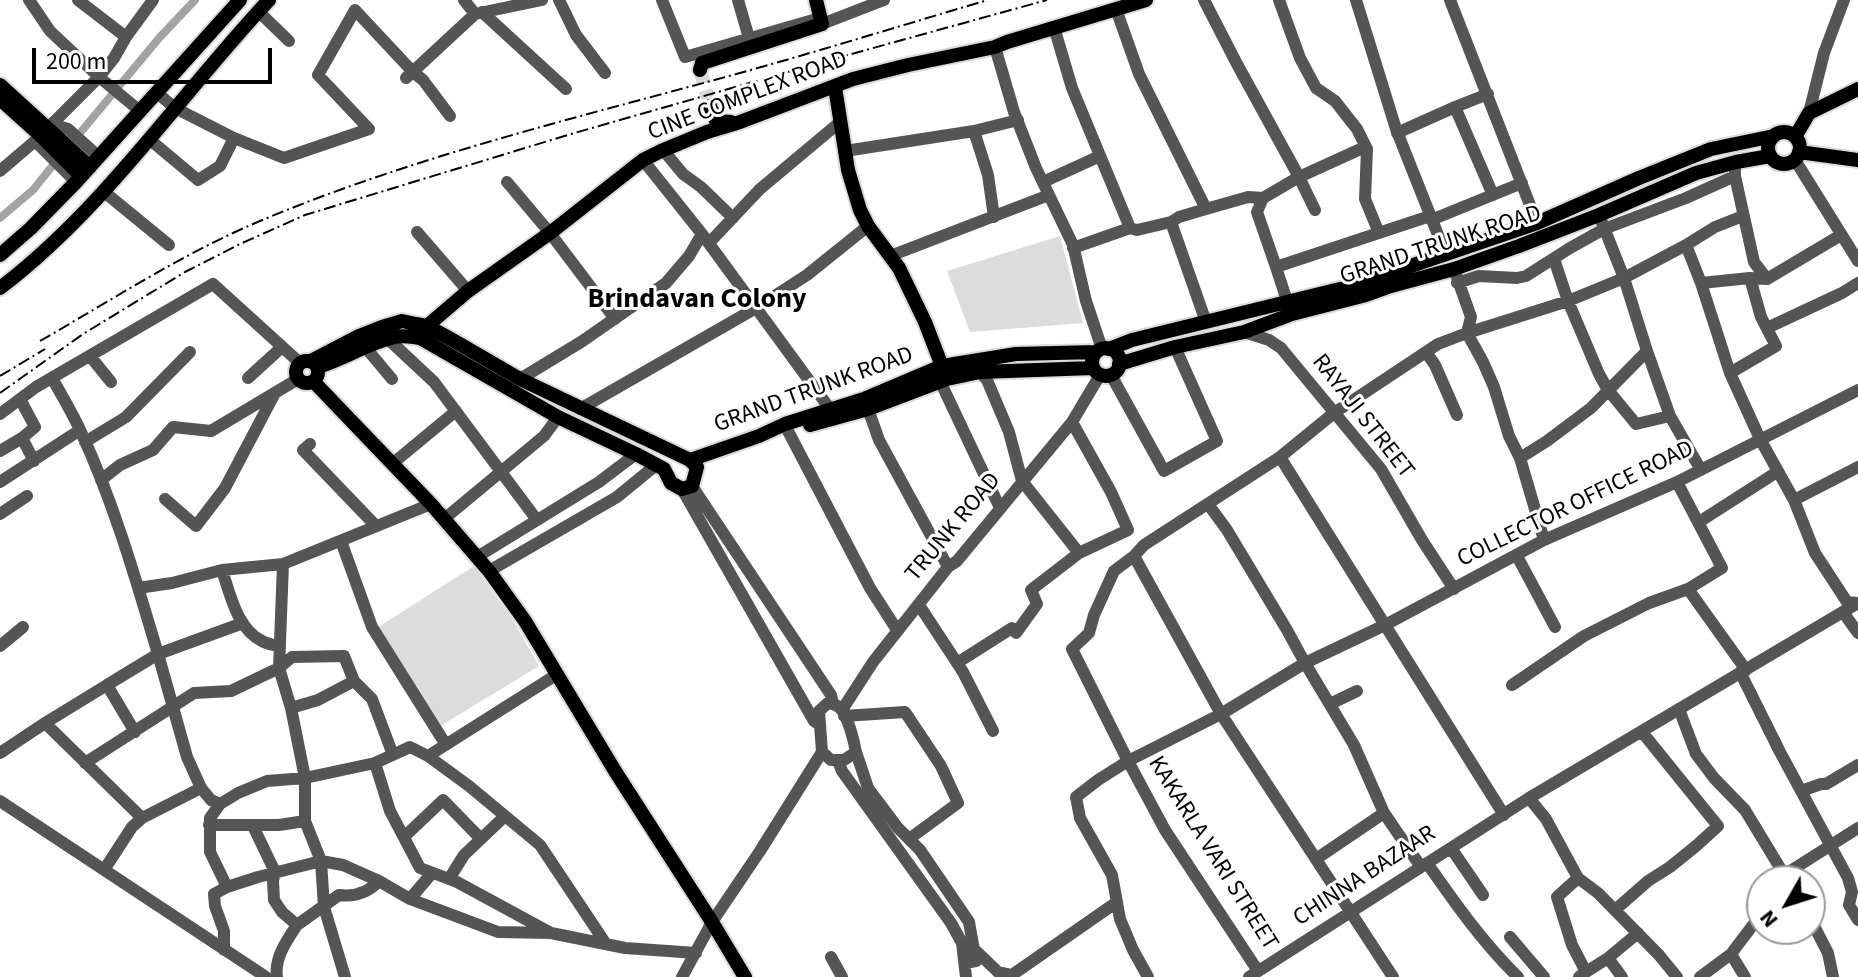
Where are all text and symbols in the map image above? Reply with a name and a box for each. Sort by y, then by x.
scale bar [36,32,276,82]
text: 200 m [46,44,106,79]
street label: CINE COMPLEX ROAD [644,46,852,148]
street label: GRAND TRUNK ROAD [1337,200,1545,292]
district label: Brindavan Colony [587,284,807,318]
street label: GRAND TRUNK ROAD [710,342,918,440]
street label: RAYAJI STREET [1304,349,1420,485]
street label: COLLECTOR OFFICE ROAD [1453,435,1699,575]
street label: TRUNK ROAD [900,468,1008,588]
street label: KAKARLA VARI STREET [1141,752,1283,956]
street label: CHINNA BAZAAR [1288,820,1442,934]
north arrow [1746,865,1826,945]
text: N [1752,903,1786,935]

